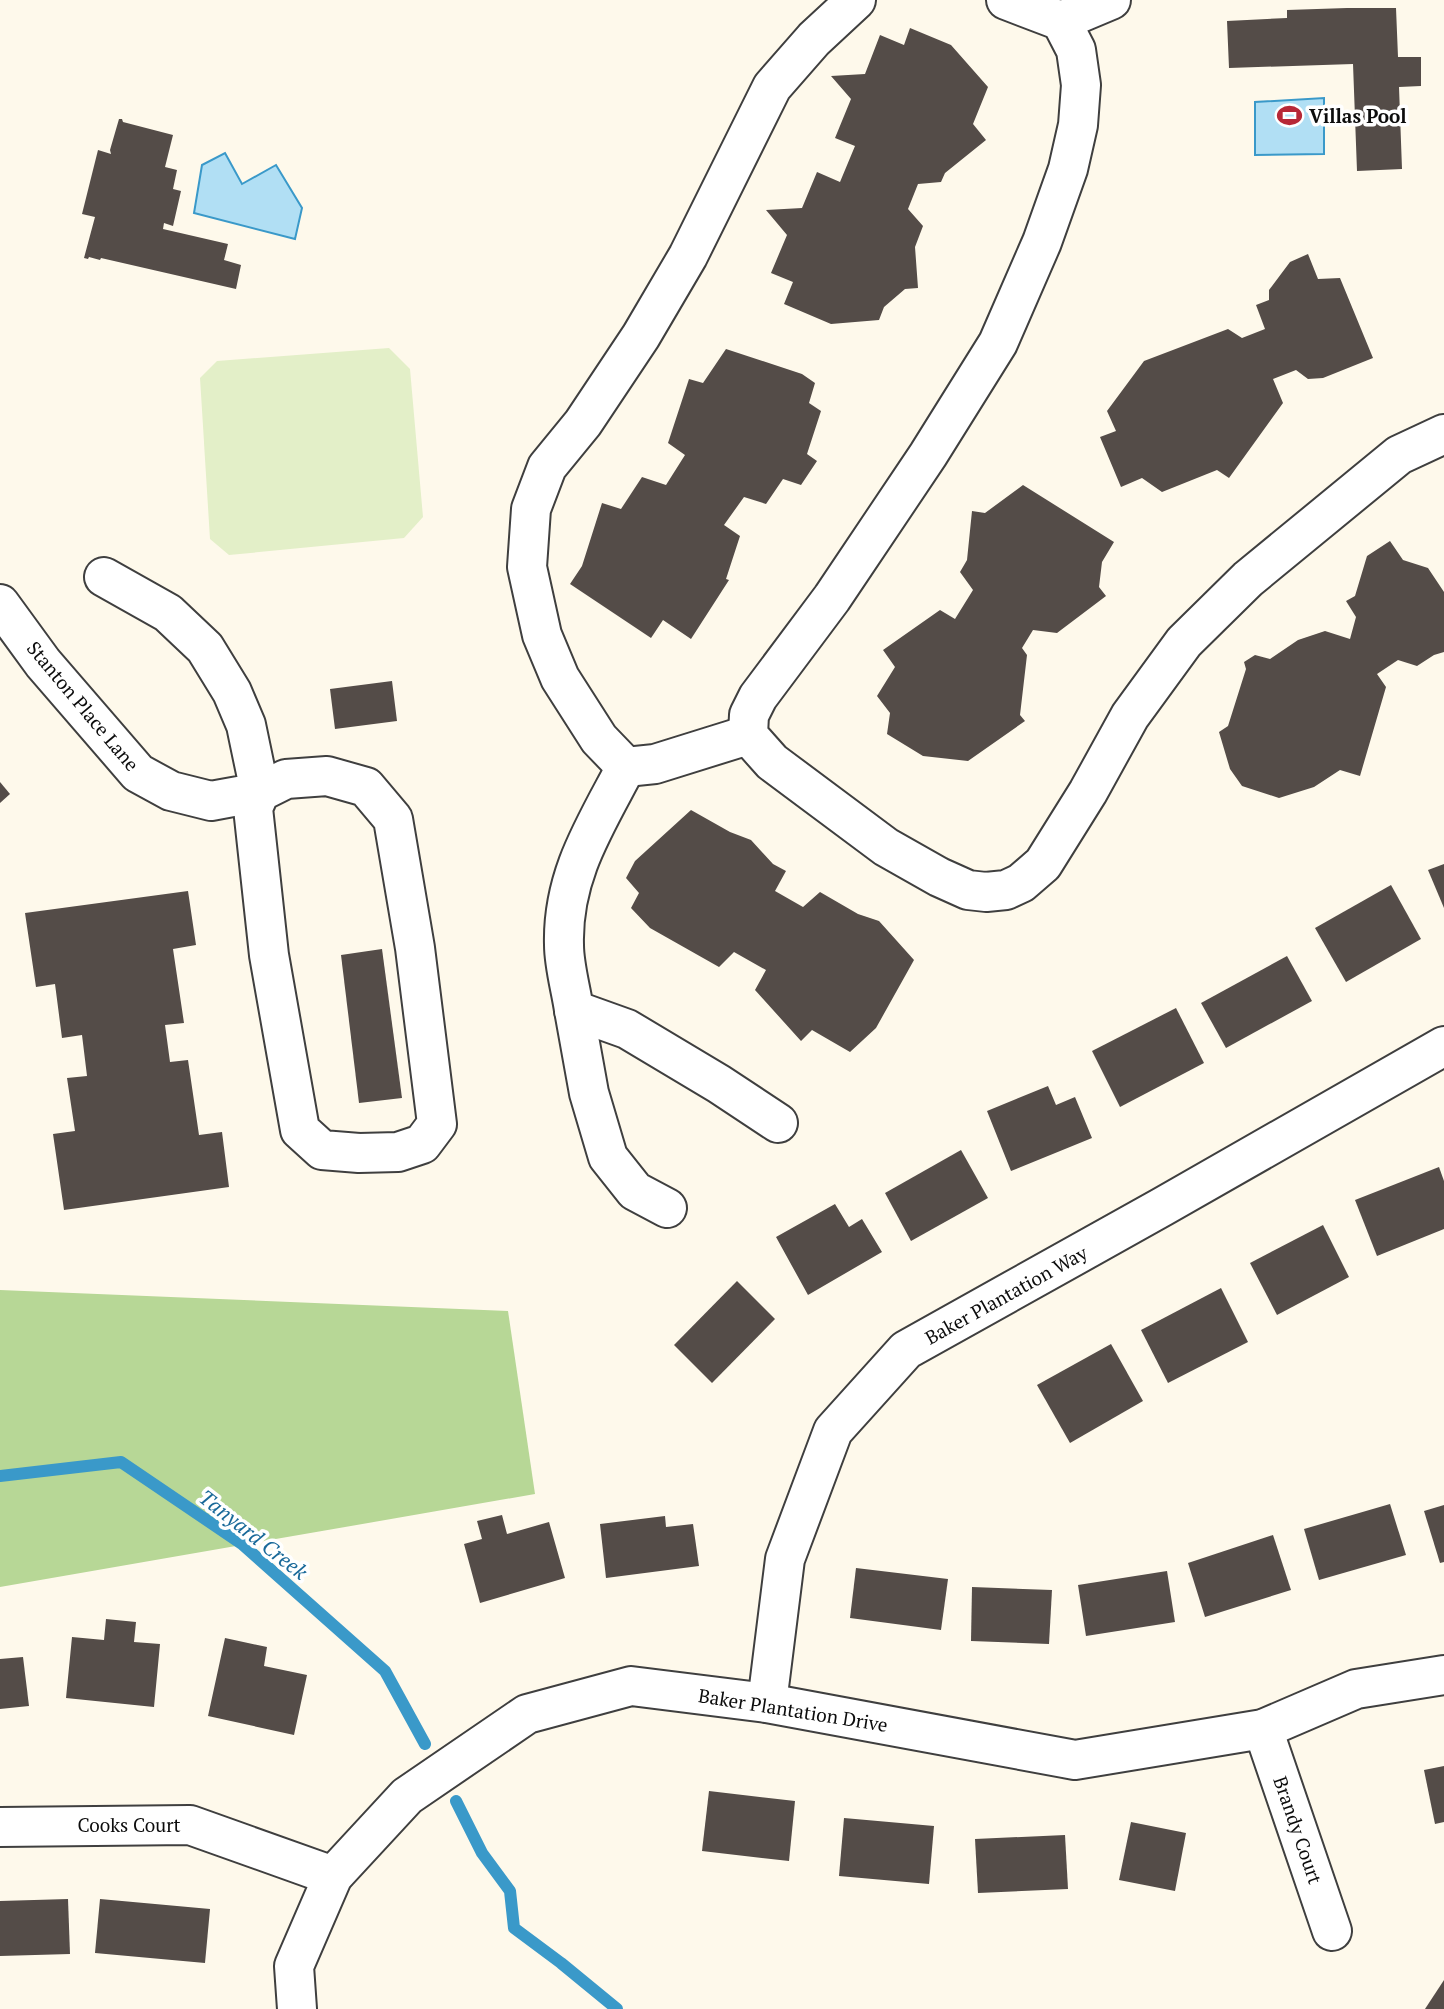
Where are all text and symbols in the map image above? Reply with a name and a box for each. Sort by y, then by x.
sports icon: Villas Pool [1275,102,1303,130]
place label: Villas Pool [1309,103,1407,128]
street label: Stanton Place Lane [22,636,145,776]
street label: Baker Plantation Way [920,1239,1092,1350]
water label: Tanyard Creek [194,1483,314,1586]
street label: Baker Plantation Drive [697,1682,890,1737]
street label: Brandy Court [1268,1773,1329,1887]
street label: Cooks Court [78,1812,180,1837]

